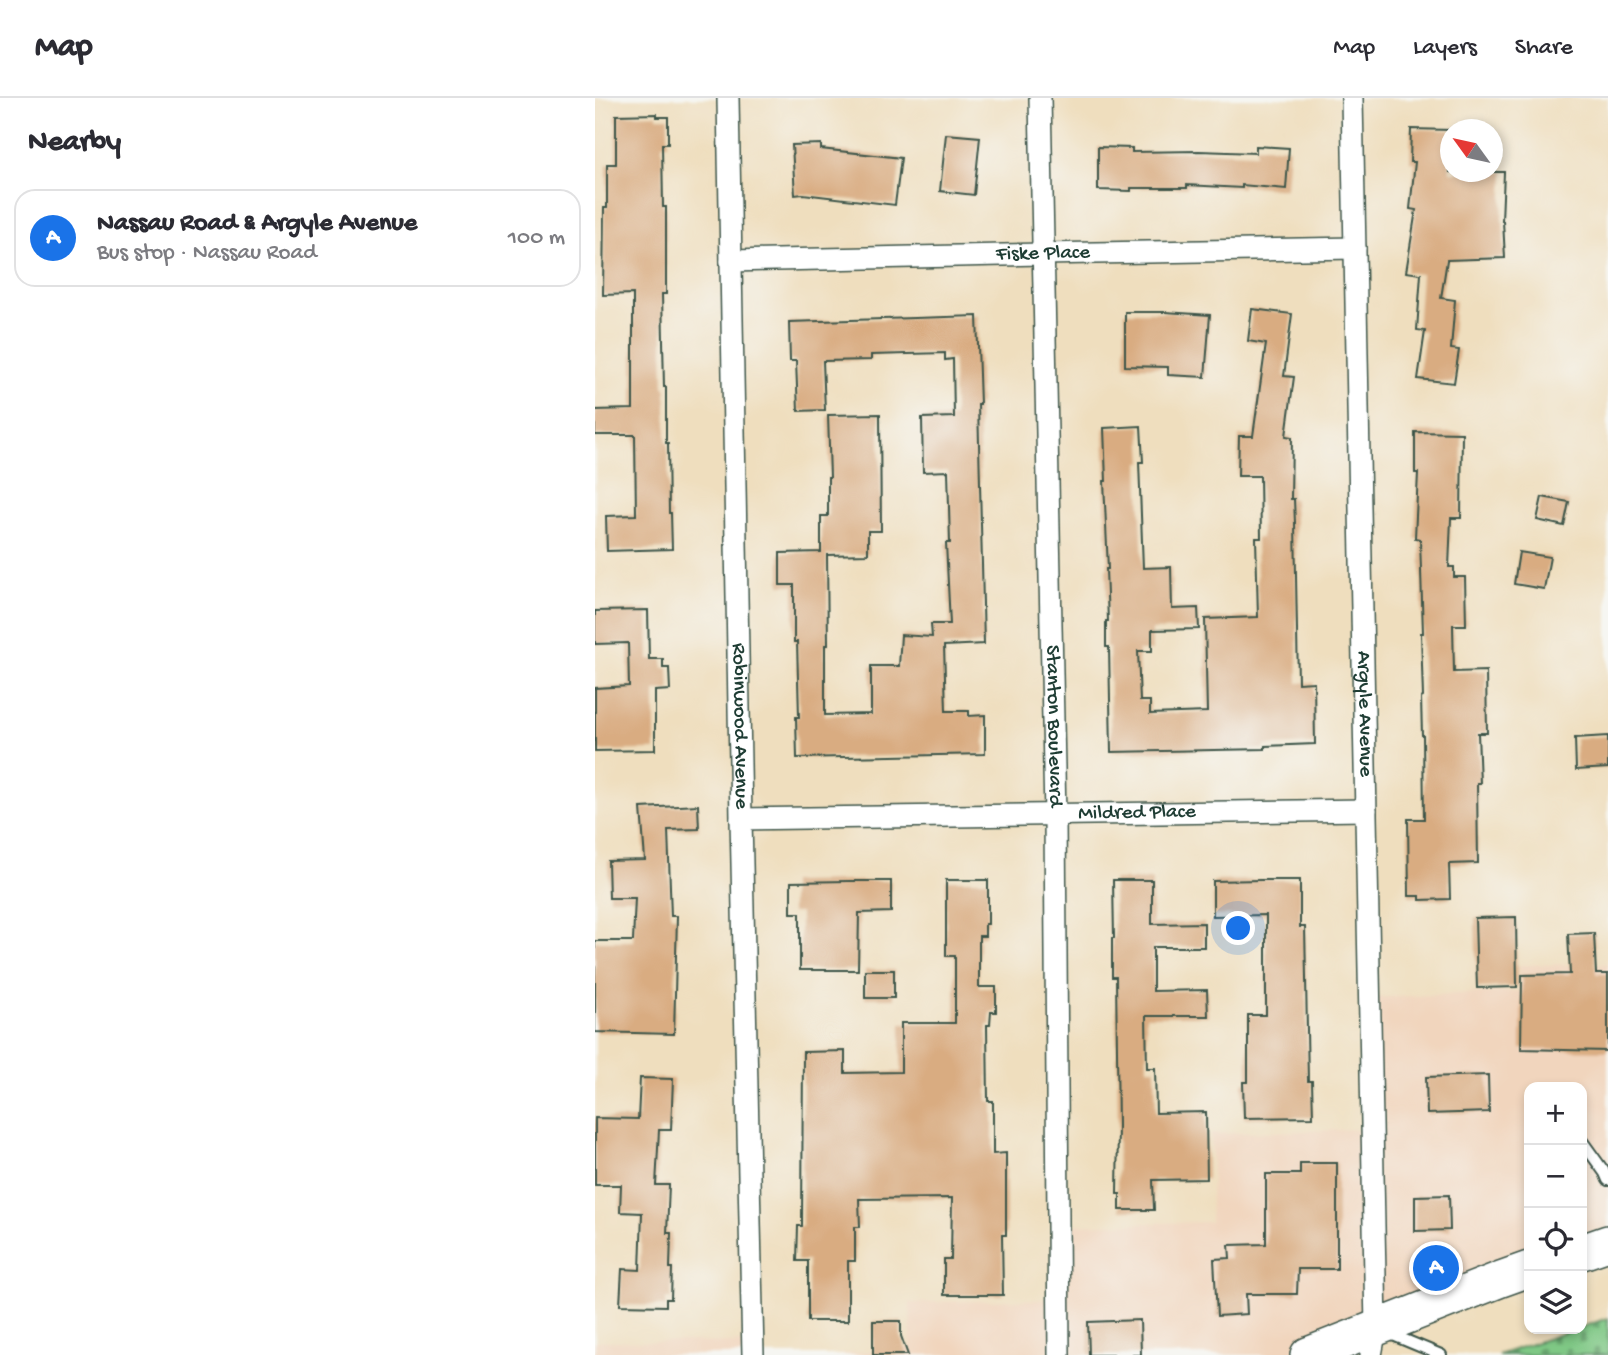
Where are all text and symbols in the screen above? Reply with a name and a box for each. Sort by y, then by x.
text: Map [35,29,92,67]
text: Map [1333,34,1375,63]
text: Layers [1413,34,1477,63]
text: Share [1515,34,1573,63]
north arrow [1440,119,1503,182]
text: Nearby [28,126,121,161]
text: Nassau Road & Argyle Avenue [97,209,417,240]
text: A [46,225,60,252]
text: 100 m [508,225,565,252]
text: Bus stop · Nassau Road [97,240,317,267]
street label: Fiske Place [995,241,1091,268]
street label: Robinwood Avenue [725,643,753,810]
street label: Stanton Boulevard [1039,645,1067,809]
street label: Argyle Avenue [1350,651,1378,778]
street label: Mildred Place [1078,800,1197,827]
your location [1221,911,1255,945]
map controls [1524,1082,1587,1334]
button: + [1524,1082,1587,1145]
button: − [1524,1145,1587,1208]
button: locate [1524,1208,1587,1271]
pin: A [1413,1242,1459,1294]
button: layers [1524,1271,1587,1334]

